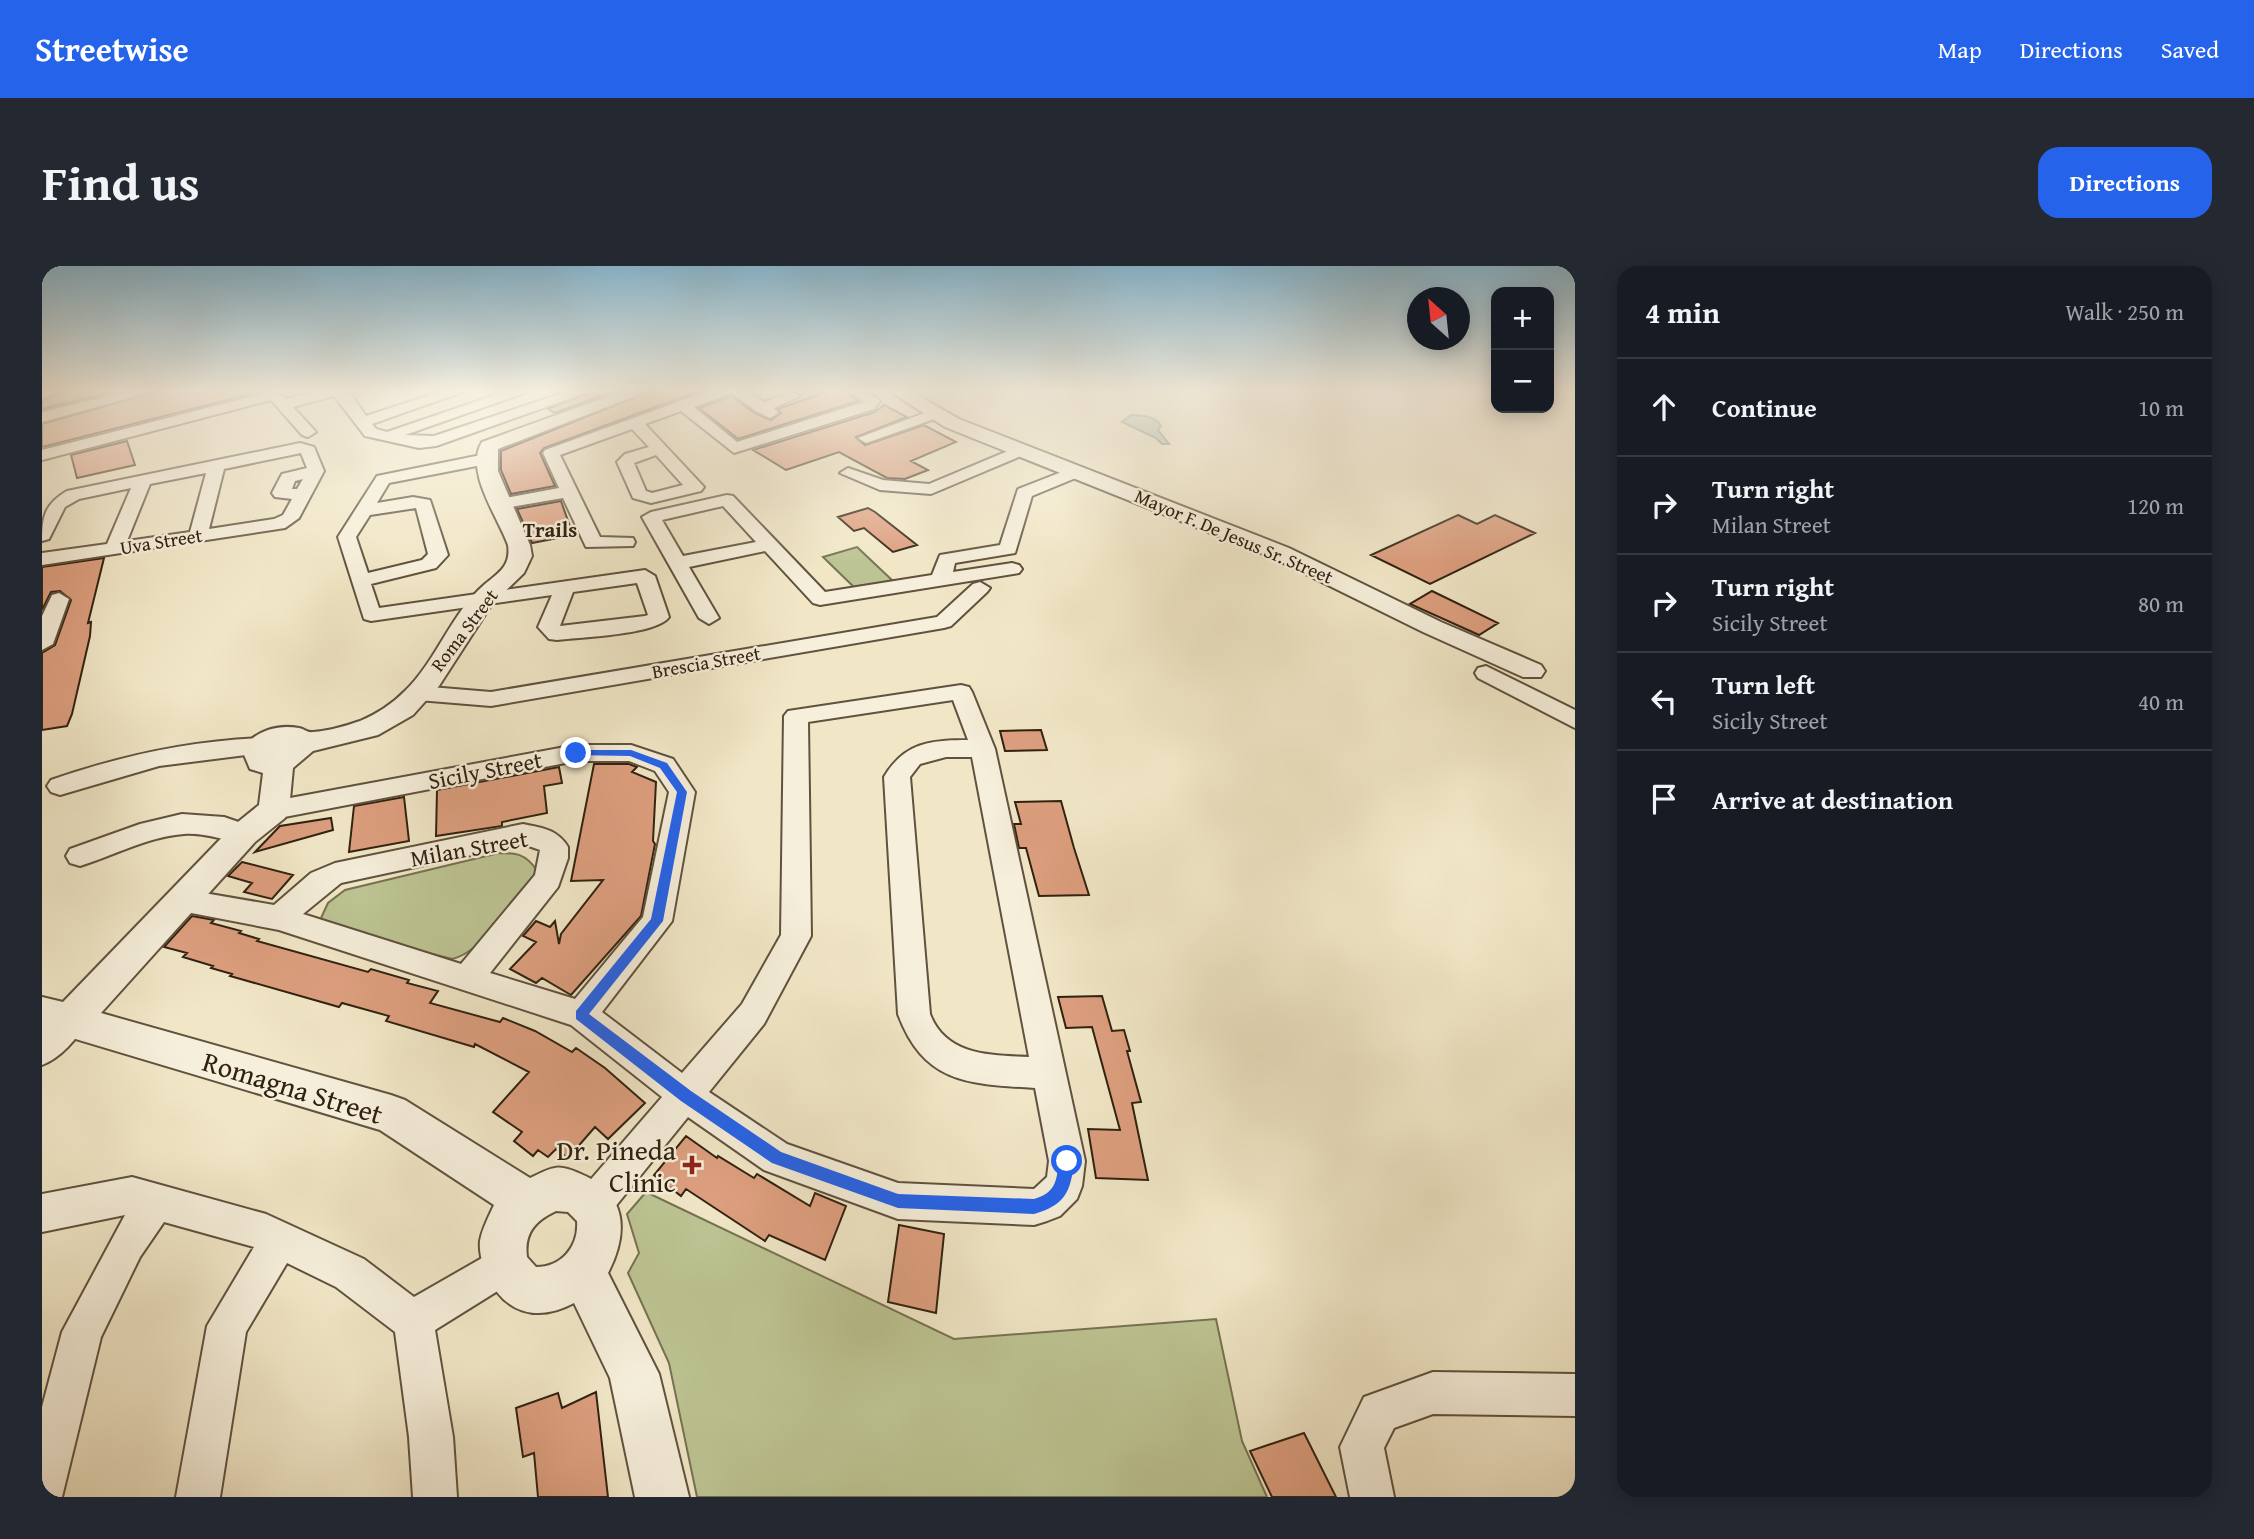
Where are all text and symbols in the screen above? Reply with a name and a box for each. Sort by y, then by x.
text: Streetwise [35,25,189,73]
text: Map [1938,32,1982,67]
text: Directions [2020,32,2123,67]
text: Saved [2161,32,2219,67]
text: Find us [42,146,200,218]
button: Directions [2038,147,2212,218]
north arrow [1407,287,1470,350]
map controls [1491,287,1554,413]
button: + [1491,287,1554,350]
text: 4 min [1645,290,1720,334]
text: Walk · 250 m [2065,295,2184,328]
button: − [1491,350,1554,413]
icon: ahead [1645,388,1683,426]
text: Continue [1712,388,1817,427]
text: 10 m [2138,391,2184,424]
text: Turn right [1712,469,1834,508]
street label: Mayor F. De Jesus Sr. Street [1130,481,1338,591]
icon: right [1645,486,1683,524]
text: 120 m [2127,489,2184,522]
text: Milan Street [1712,508,1831,541]
district label: Trails [523,514,577,545]
street label: Uva Street [118,521,204,561]
text: Turn right [1712,567,1834,606]
street label: Roma Street [424,582,505,677]
icon: right [1645,584,1683,622]
text: 80 m [2138,587,2184,620]
text: Sicily Street [1712,606,1828,639]
street label: Brescia Street [650,639,763,685]
text: Turn left [1712,665,1815,704]
icon: left [1645,682,1683,720]
text: 40 m [2138,685,2184,718]
text: Sicily Street [1712,704,1828,737]
route end [560,737,591,768]
street label: Sicily Street [425,743,545,797]
icon: arrive [1645,780,1683,818]
text: Arrive at destination [1712,780,1953,819]
street label: Milan Street [408,821,530,875]
street label: Romagna Street [198,1040,388,1134]
place label: Dr. Pineda Clinic [557,1129,677,1202]
route start [1051,1145,1082,1176]
marker: Dr. Pineda Clinic [682,1155,702,1175]

